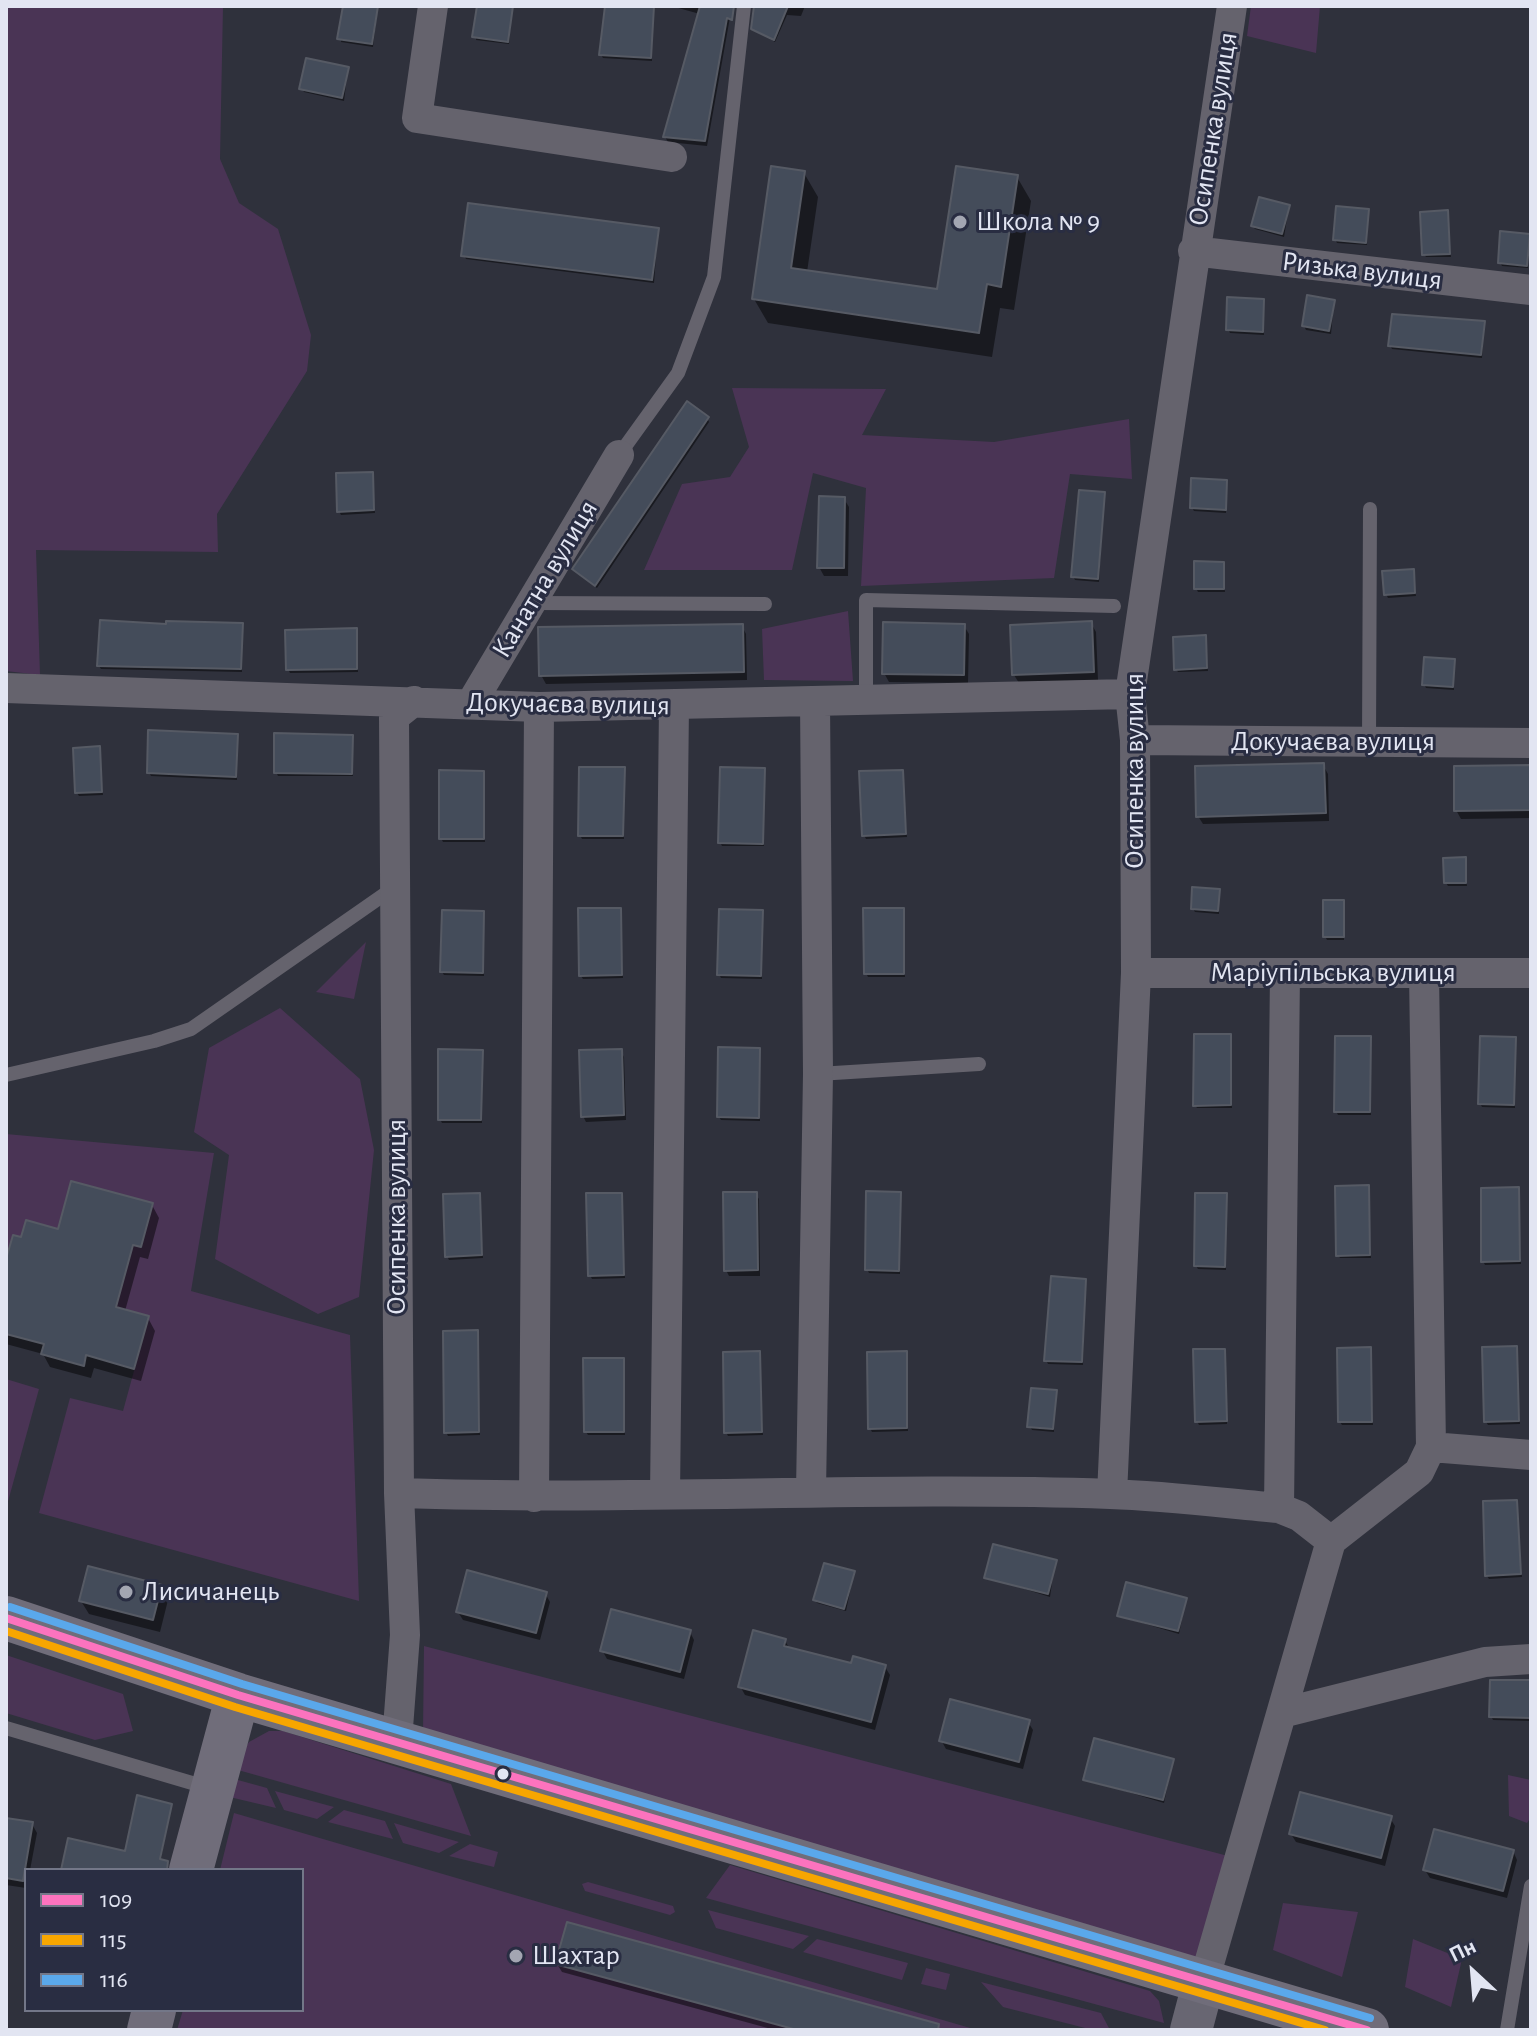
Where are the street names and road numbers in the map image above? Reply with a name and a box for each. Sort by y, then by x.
street label: Осипенка вулиця [1181,30,1245,228]
street label: Ризька вулиця [1280,245,1444,297]
street label: Канатна вулиця [485,494,605,664]
street label: Осипенка вулиця [1118,673,1152,869]
street label: Докучаєва вулиця [466,685,670,723]
street label: Докучаєва вулиця [1231,725,1435,759]
street label: Маріупільська вулиця [1210,956,1456,990]
street label: Осипенка вулиця [380,1119,414,1315]

